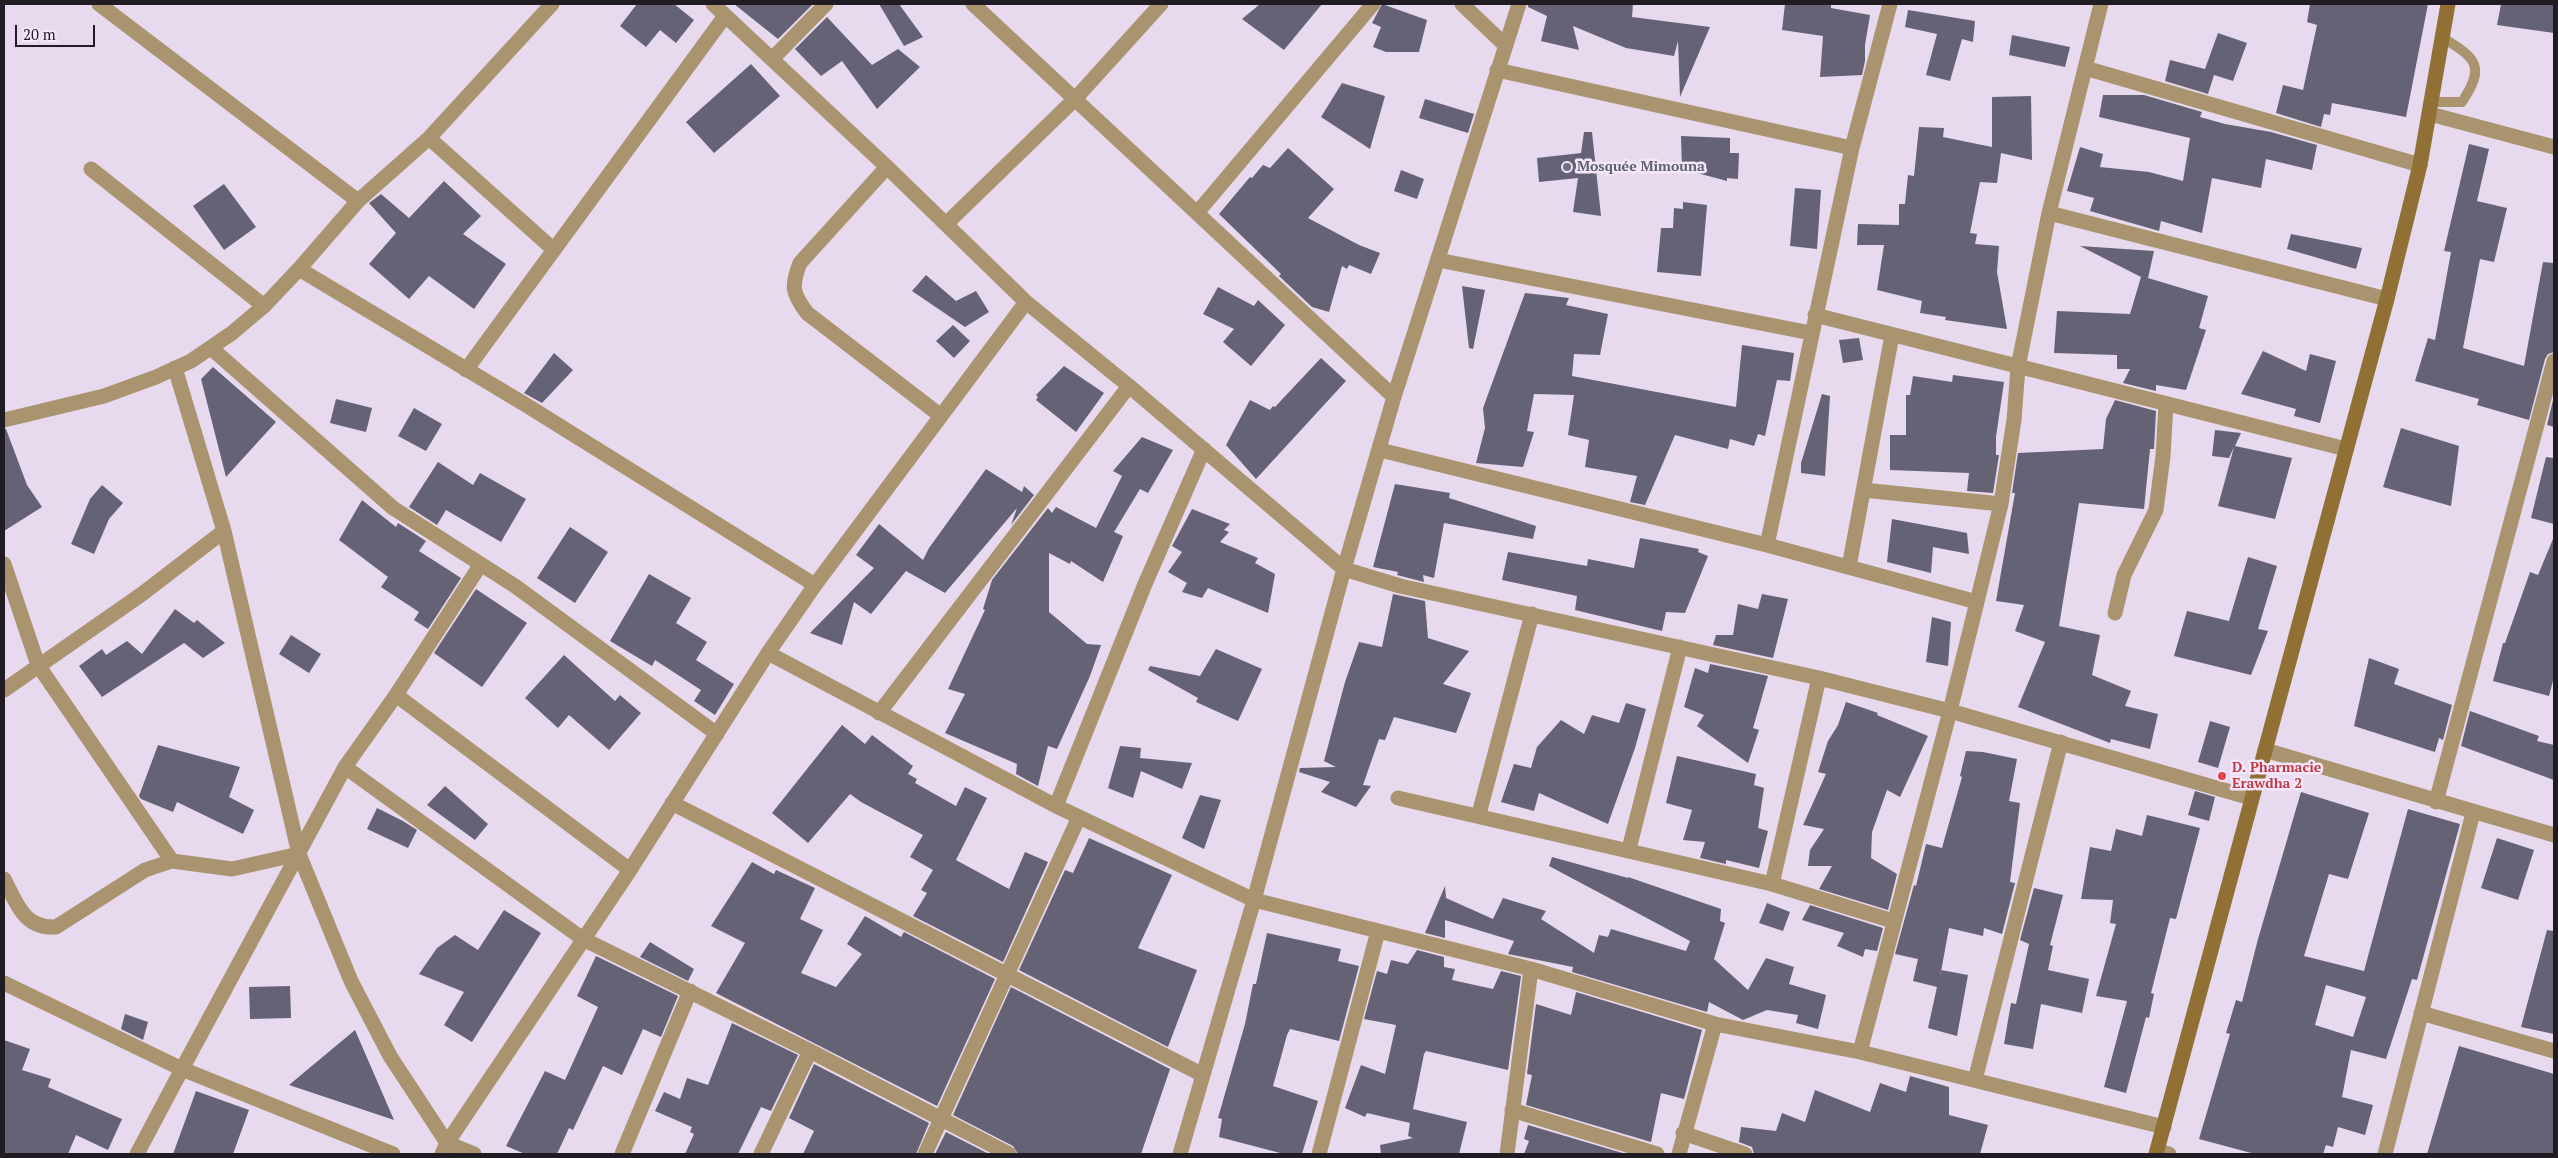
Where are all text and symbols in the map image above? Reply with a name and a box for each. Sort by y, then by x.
scale bar [18,15,98,47]
text: 20 m [23,24,56,44]
place label: Mosquée Mimouna [1577,159,1705,175]
marker: Mosquée Mimouna [1561,161,1573,173]
place label: D. Pharmacie Erawdha 2 [2232,760,2321,792]
marker: D. Pharmacie Erawdha 2 [2216,770,2228,782]

